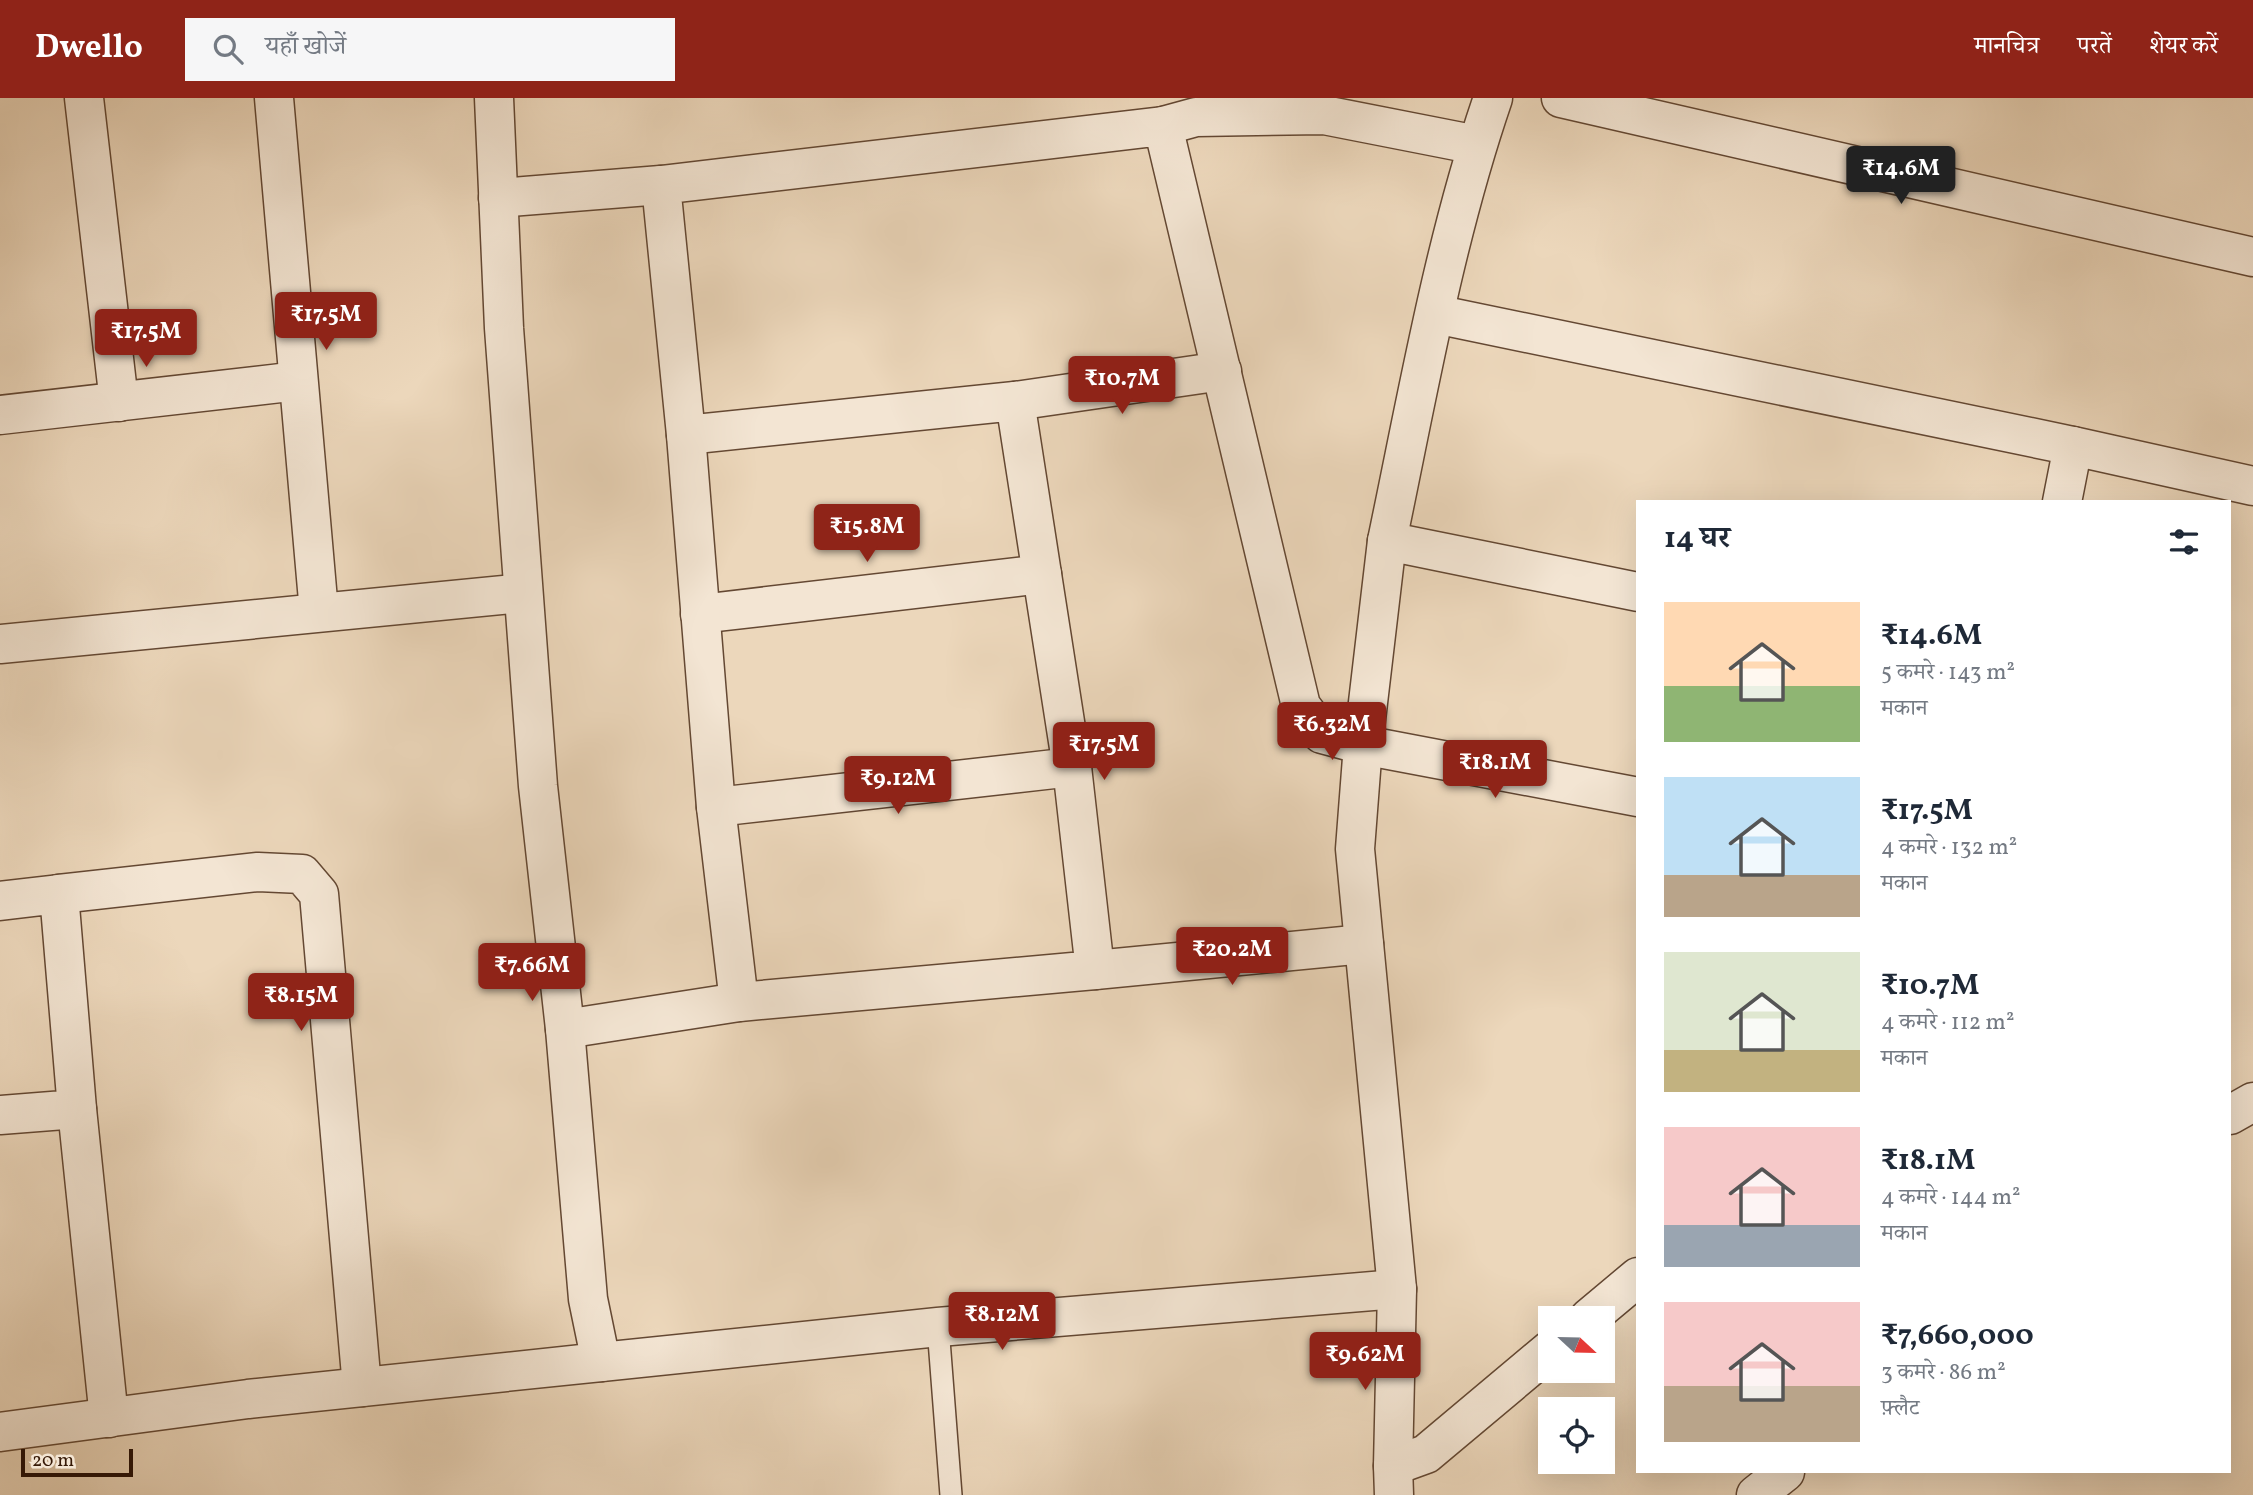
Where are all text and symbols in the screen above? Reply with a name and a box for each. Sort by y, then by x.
search box [185,18,675,81]
text: Dwello [35,26,143,72]
text: यहाँ खोजें [265,29,346,65]
icon: search [209,30,247,68]
text: मानचित्र [1974,30,2039,64]
text: परतें [2077,30,2112,64]
text: शेयर करें [2150,30,2218,64]
pin: ₹14.6M [1844,146,1958,206]
text: ₹14.6M [1862,153,1940,185]
pin: ₹17.5M [269,292,383,352]
text: ₹17.5M [291,299,361,331]
pin: ₹17.5M [89,310,203,369]
text: ₹17.5M [111,316,181,348]
pin: ₹10.7M [1065,356,1179,416]
text: ₹10.7M [1084,363,1160,395]
pin: ₹15.8M [810,504,924,564]
text: ₹15.8M [830,511,904,543]
text: 14 घर [1664,518,1730,560]
icon: filters [2165,523,2203,561]
text: ₹14.6M [1881,615,1982,657]
icon: home [1720,630,1804,714]
text: 5 कमरे · 143 m² [1881,657,2015,689]
text: मकान [1881,693,1928,725]
pin: ₹6.32M [1275,702,1389,762]
text: ₹6.32M [1293,709,1371,741]
pin: ₹17.5M [1047,722,1161,782]
text: ₹17.5M [1069,729,1139,761]
pin: ₹18.1M [1438,740,1552,800]
text: ₹18.1M [1459,747,1531,779]
pin: ₹9.12M [841,756,955,816]
text: ₹9.12M [860,763,936,795]
text: ₹17.5M [1881,790,1973,832]
icon: home [1720,805,1804,889]
text: 4 कमरे · 132 m² [1881,832,2017,864]
text: मकान [1881,868,1928,900]
pin: ₹20.2M [1175,928,1289,987]
text: ₹20.2M [1192,934,1272,966]
pin: ₹7.66M [475,944,589,1003]
text: ₹7.66M [494,950,570,982]
text: ₹10.7M [1881,965,1979,1007]
pin: ₹8.15M [244,974,358,1033]
text: ₹8.15M [264,980,338,1012]
icon: home [1720,980,1804,1064]
text: 4 कमरे · 112 m² [1881,1007,2014,1039]
text: मकान [1881,1043,1928,1075]
text: ₹18.1M [1881,1140,1975,1182]
icon: home [1720,1155,1804,1239]
text: 4 कमरे · 144 m² [1881,1182,2021,1214]
text: मकान [1881,1218,1928,1250]
pin: ₹8.12M [945,1292,1059,1352]
text: ₹8.12M [965,1299,1039,1331]
north arrow [1538,1306,1615,1382]
map controls [1538,1306,1615,1474]
text: ₹7,660,000 [1881,1315,2034,1357]
icon: home [1720,1330,1804,1414]
pin: ₹9.62M [1308,1332,1422,1392]
text: ₹9.62M [1326,1339,1404,1371]
text: 3 कमरे · 86 m² [1881,1357,2006,1389]
text: फ़्लैट [1881,1393,1919,1425]
button: locate [1538,1397,1615,1474]
scale bar [21,1446,133,1478]
text: 20 m [32,1448,74,1474]

